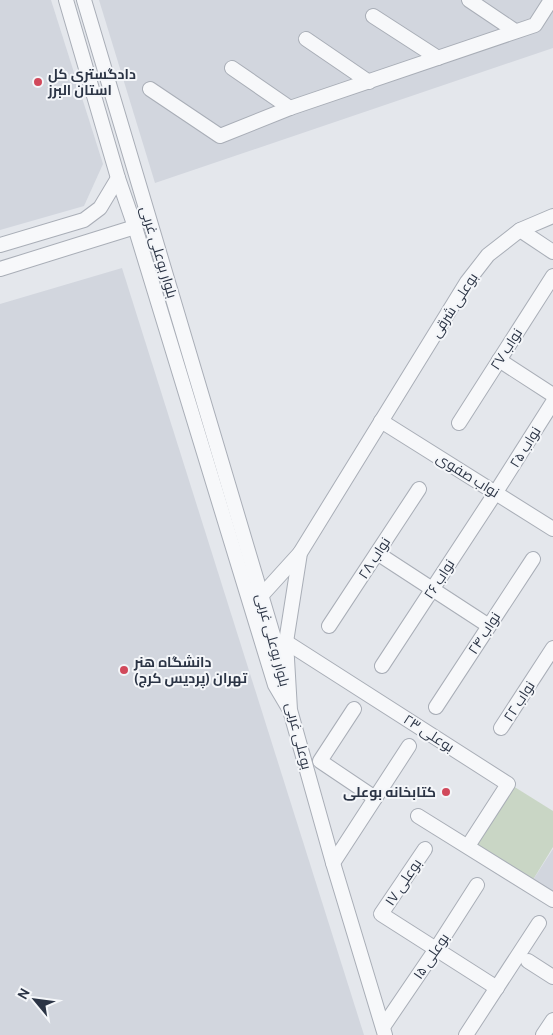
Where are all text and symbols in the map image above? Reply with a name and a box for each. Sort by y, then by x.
place label: دادگستری کل استان البرز [47,65,136,99]
marker: دادگستری کل استان البرز [32,76,44,88]
street label: بلوار بوعلی غربی [136,204,182,300]
street label: بوعلی شرقی [426,269,482,341]
street label: نواب ۲۷ [486,325,526,373]
street label: نواب ۲۵ [505,423,545,471]
street label: نواب صفوی [433,449,503,501]
street label: نواب ۲۸ [354,534,394,582]
street label: نواب ۲۶ [419,556,459,602]
street label: بلوار بوعلی غربی [252,592,294,688]
street label: نواب ۲۴ [464,609,504,657]
place label: دانشگاه هنر تهران (پردیس کرج) [133,653,248,689]
marker: دانشگاه هنر تهران (پردیس کرج) [118,664,130,676]
street label: نواب ۲۲ [499,677,539,725]
street label: بوعلی غربی [282,701,316,771]
street label: بوعلی ۲۳ [400,710,458,756]
place label: کتابخانه بوعلی [343,783,436,801]
marker: کتابخانه بوعلی [440,786,452,798]
street label: بوعلی ۱۷ [381,855,425,909]
street label: بوعلی ۱۵ [409,929,453,983]
north arrow [10,975,60,1025]
text: N [13,985,34,1002]

